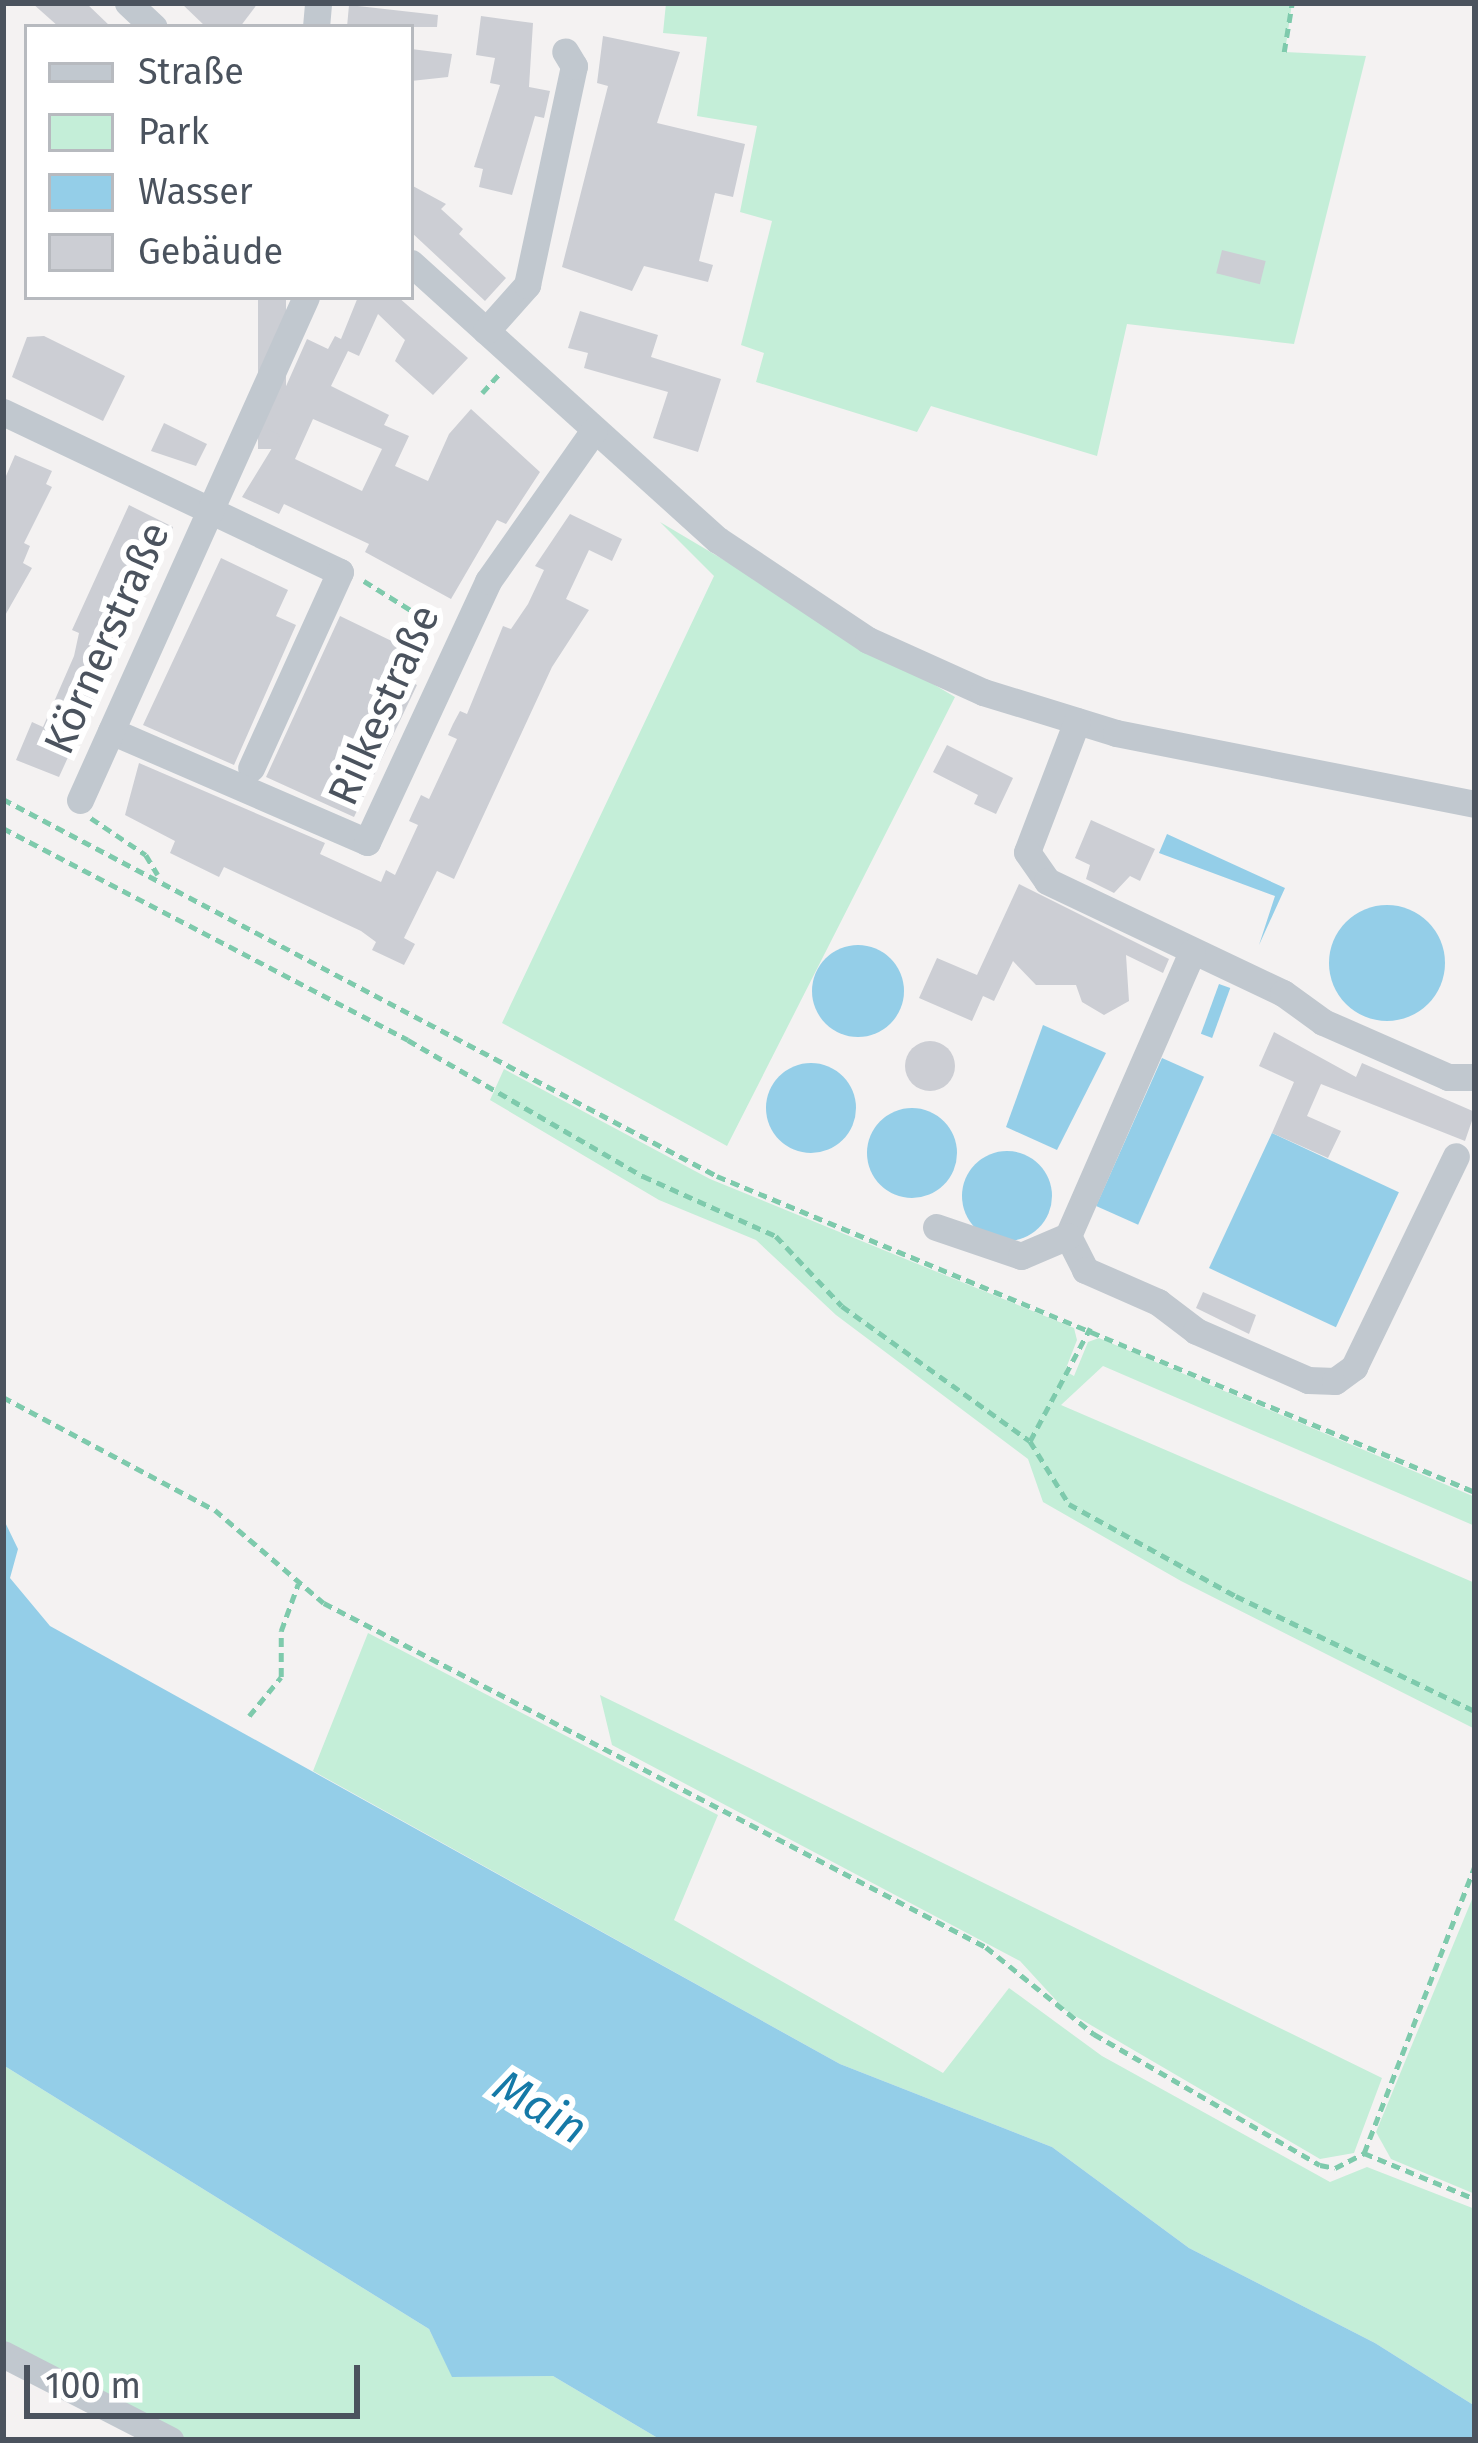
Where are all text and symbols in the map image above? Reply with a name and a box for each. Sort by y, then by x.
legend [24,24,414,300]
text: Straße [138,50,244,94]
text: Park [138,110,209,154]
text: Wasser [138,170,253,214]
text: Gebäude [138,230,283,274]
street label: Körnerstraße [34,514,180,762]
street label: Rilkestraße [318,597,450,813]
water label: Main [484,2059,596,2157]
scale bar [30,2341,366,2415]
text: 100 m [45,2364,141,2408]

